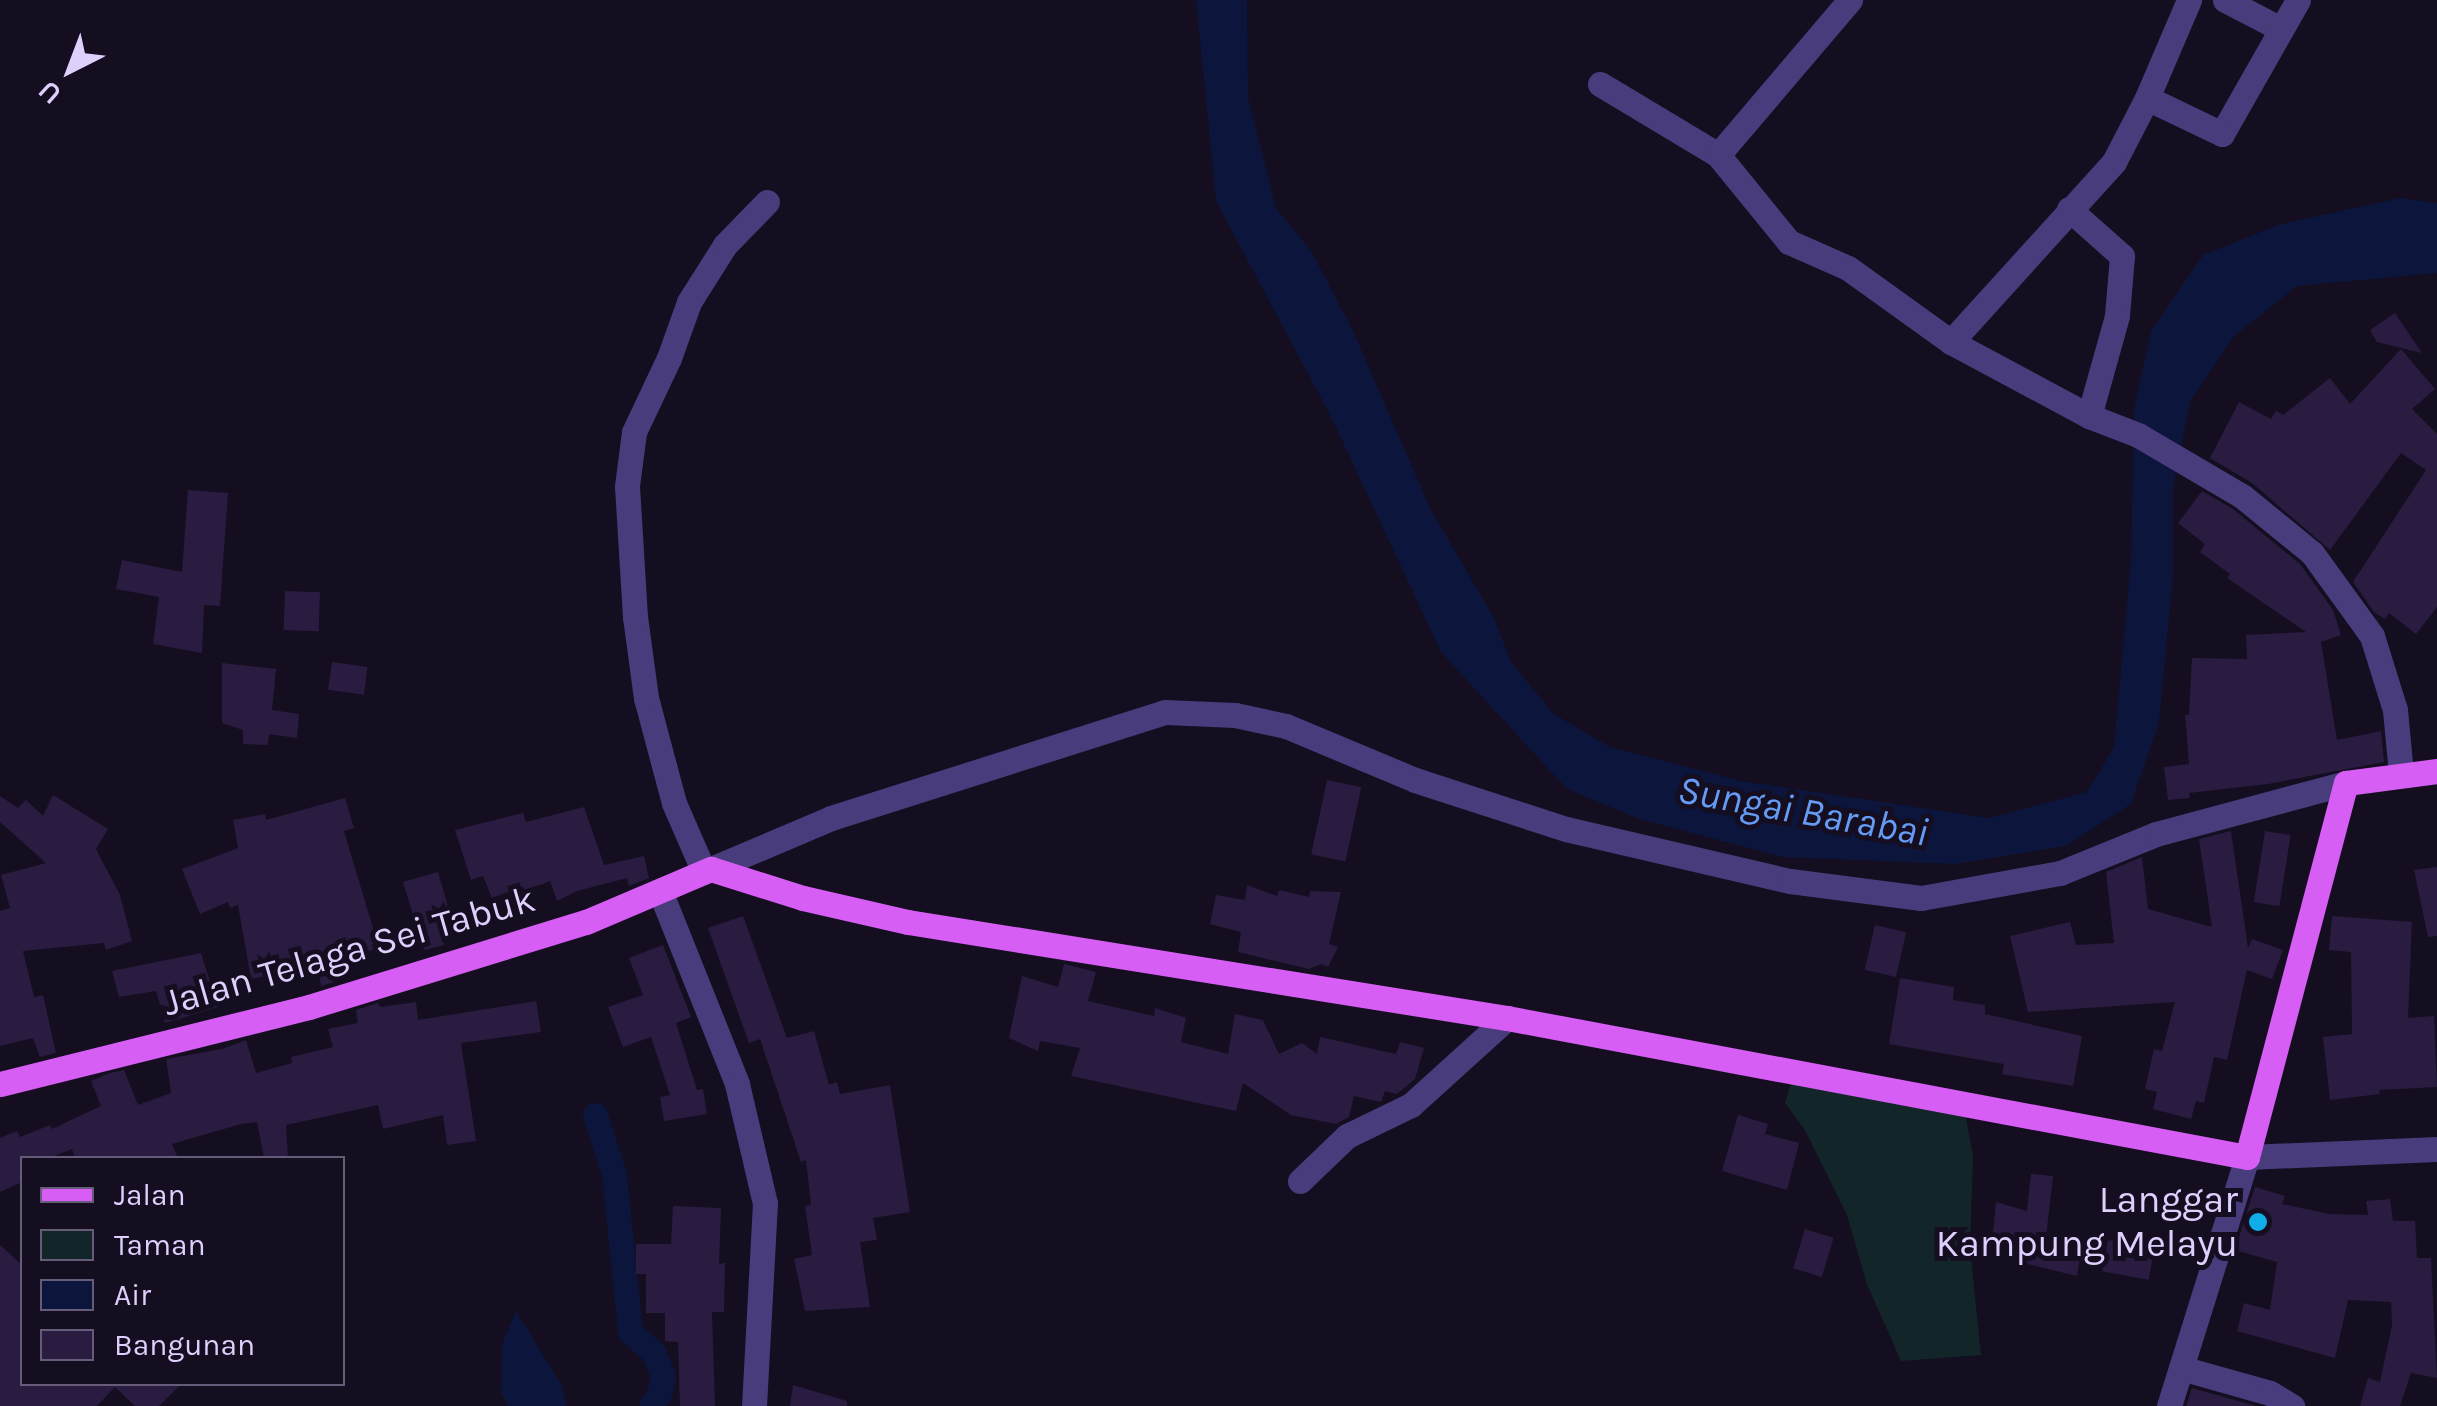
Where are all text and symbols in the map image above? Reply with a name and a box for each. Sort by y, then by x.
north arrow [20,20,120,120]
text: U [31,74,68,111]
water label: Sungai Barabai [1674,765,1932,857]
street label: Jalan Telaga Sei Tabuk [158,876,540,1026]
legend [20,1156,345,1386]
text: Jalan [114,1177,186,1213]
place label: Langgar Kampung Melayu [1936,1177,2238,1266]
marker: Langgar Kampung Melayu [2247,1211,2269,1233]
text: Taman [114,1227,206,1263]
text: Air [114,1277,151,1313]
text: Bangunan [114,1327,255,1363]

